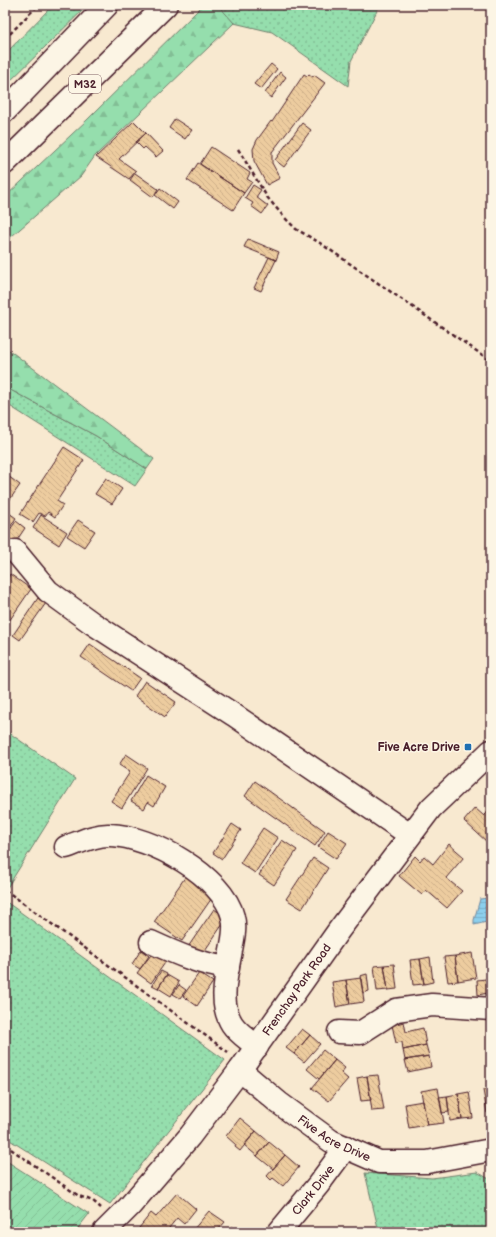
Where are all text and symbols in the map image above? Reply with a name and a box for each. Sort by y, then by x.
road number: M32 [69,75,101,93]
place label: Five Acre Drive [378,740,460,755]
marker: Five Acre Drive [463,742,473,752]
street label: Frenchay Park Road [259,941,335,1039]
street label: Five Acre Drive [294,1112,373,1165]
street label: Clark Drive [289,1163,338,1219]

